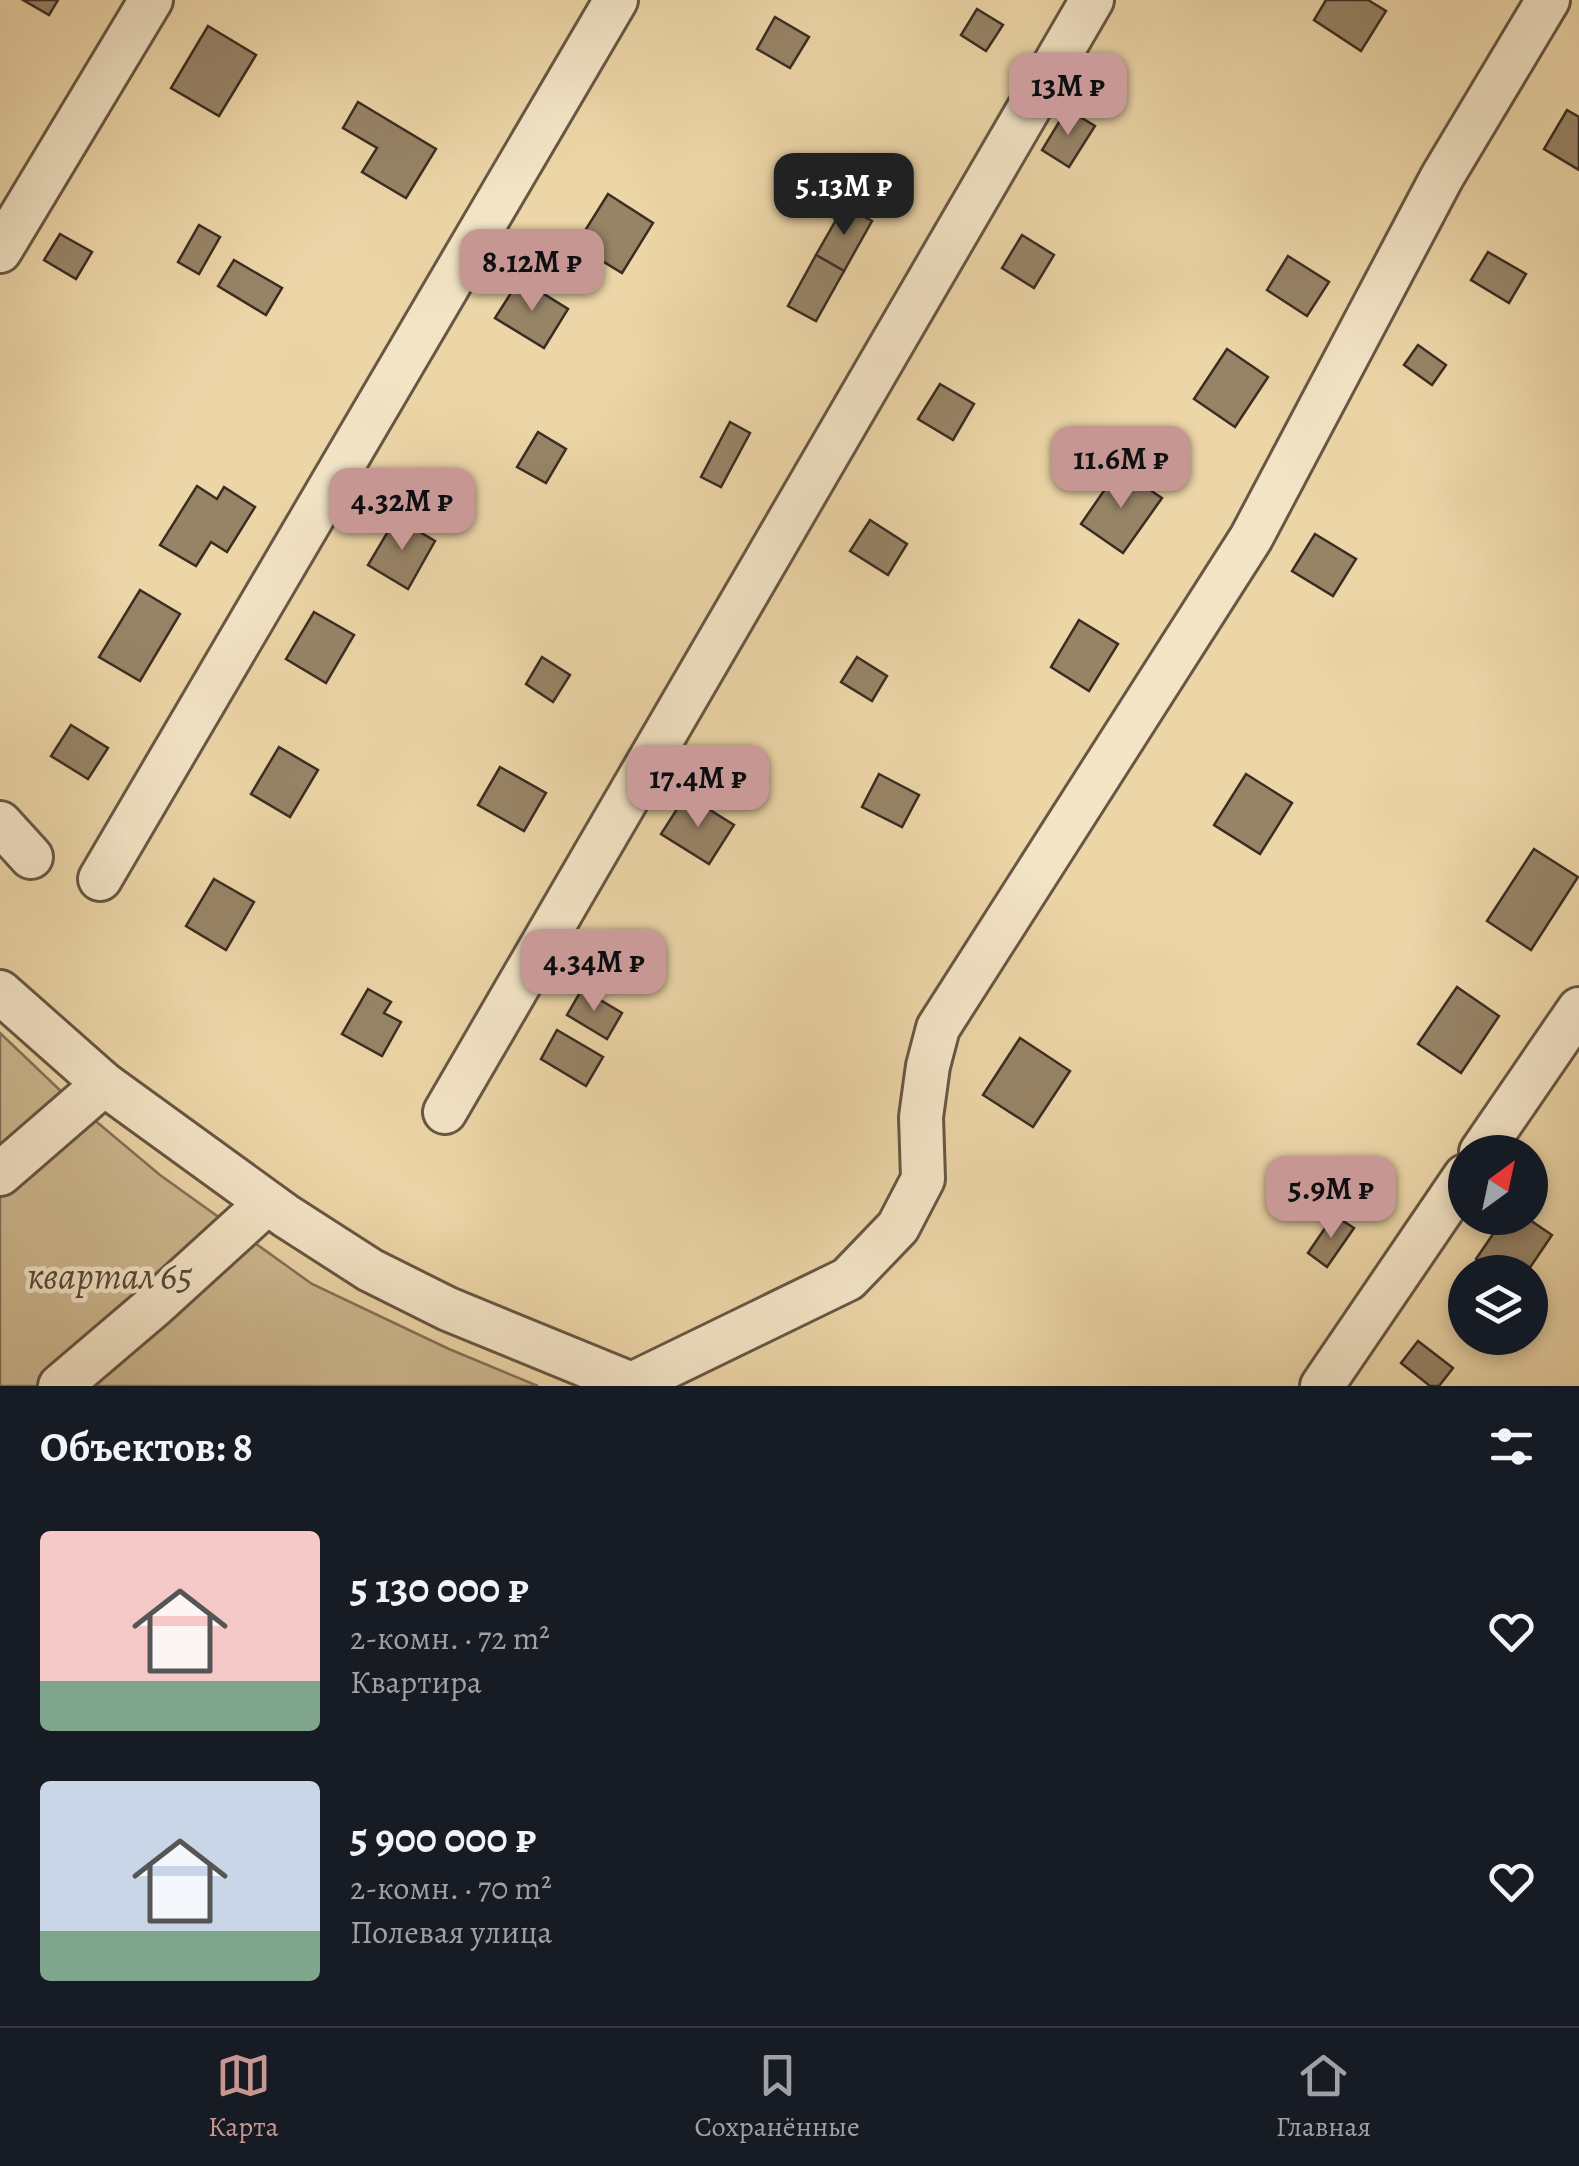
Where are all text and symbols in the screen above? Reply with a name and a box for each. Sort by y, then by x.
pin: 13M ₽ [998,53,1138,138]
text: 13M ₽ [1031,63,1105,107]
pin: 5.13M ₽ [752,153,936,238]
text: 5.13M ₽ [796,163,892,207]
pin: 8.12M ₽ [440,229,624,314]
text: 8.12M ₽ [482,239,582,283]
pin: 11.6M ₽ [1029,426,1213,511]
text: 11.6M ₽ [1073,436,1169,480]
pin: 4.32M ₽ [310,468,494,553]
text: 4.32M ₽ [351,478,453,522]
pin: 17.4M ₽ [606,745,790,830]
text: 17.4M ₽ [649,755,747,799]
pin: 4.34M ₽ [502,929,686,1014]
text: 4.34M ₽ [543,939,645,983]
north arrow [1448,1135,1548,1235]
map controls [1448,1135,1548,1355]
pin: 5.9M ₽ [1250,1156,1412,1241]
text: 5.9M ₽ [1288,1166,1374,1210]
park label: квартал 65 [27,1250,193,1302]
button: layers [1448,1255,1548,1355]
text: Объектов: 8 [40,1418,253,1475]
icon: filters [1484,1419,1539,1474]
text: 5 130 000 ₽ [350,1559,529,1616]
icon: home [120,1571,240,1691]
icon: heart [1484,1604,1539,1659]
text: 2-комн. · 72 m² [350,1616,550,1660]
text: Квартира [350,1660,482,1704]
text: 5 900 000 ₽ [350,1809,536,1866]
icon: home [120,1821,240,1941]
icon: heart [1484,1854,1539,1909]
text: 2-комн. · 70 m² [350,1866,552,1910]
text: Полевая улица [350,1910,552,1954]
tab: Карта [208,2048,279,2146]
tab: Сохранённые [695,2048,860,2146]
tab: Главная [1276,2048,1371,2146]

